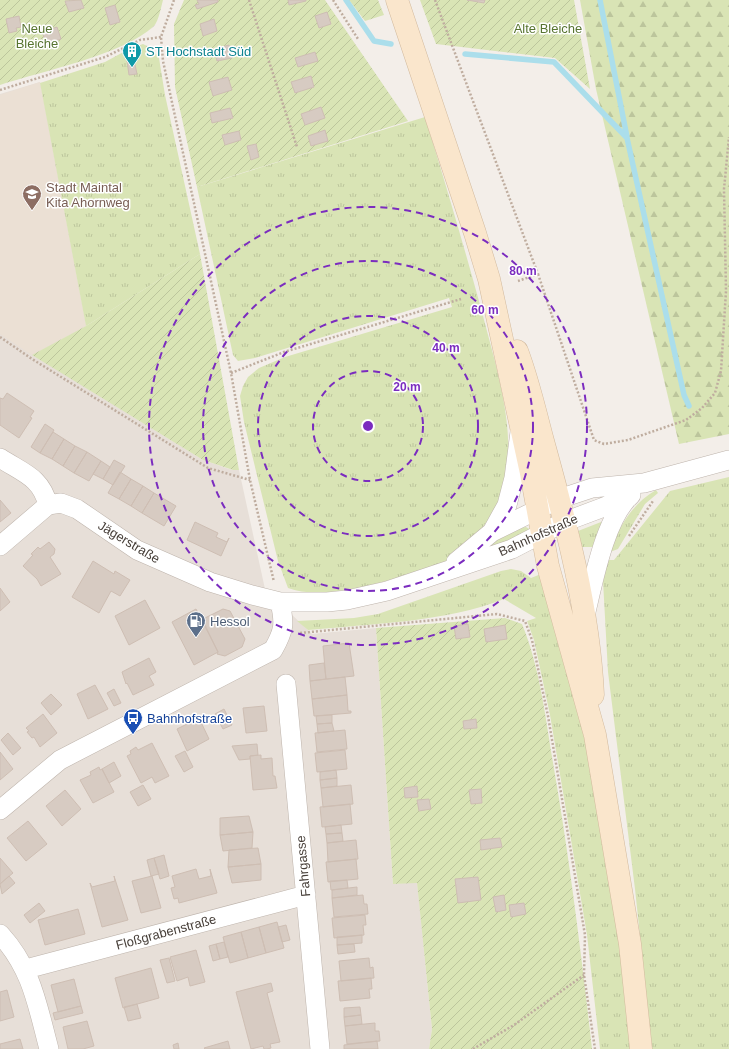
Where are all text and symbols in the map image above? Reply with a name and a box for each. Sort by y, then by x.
park label: Neue Bleiche [16,21,58,51]
park label: Alte Bleiche [514,21,582,36]
building icon: ST Hochstadt Süd [121,40,143,68]
place label: ST Hochstadt Süd [146,44,251,59]
place label: Stadt Maintal Kita Ahornweg [46,180,130,210]
school or university icon: Stadt Maintal Kita Ahornweg [21,183,43,211]
text: 80 m [509,264,537,278]
text: 60 m [471,303,499,317]
text: 40 m [432,341,460,355]
text: 20 m [393,380,421,394]
centre of rings [361,419,375,433]
street label: Bahnhofstraße [496,511,580,559]
street label: Jägerstraße [95,518,163,566]
fuel station icon: Hessol [185,610,207,638]
place label: Hessol [210,614,250,629]
bus stop icon: Bahnhofstraße [122,707,144,735]
place label: Bahnhofstraße [147,711,232,726]
street label: Fahrgasse [293,835,313,897]
street label: Floßgrabenstraße [114,911,218,953]

